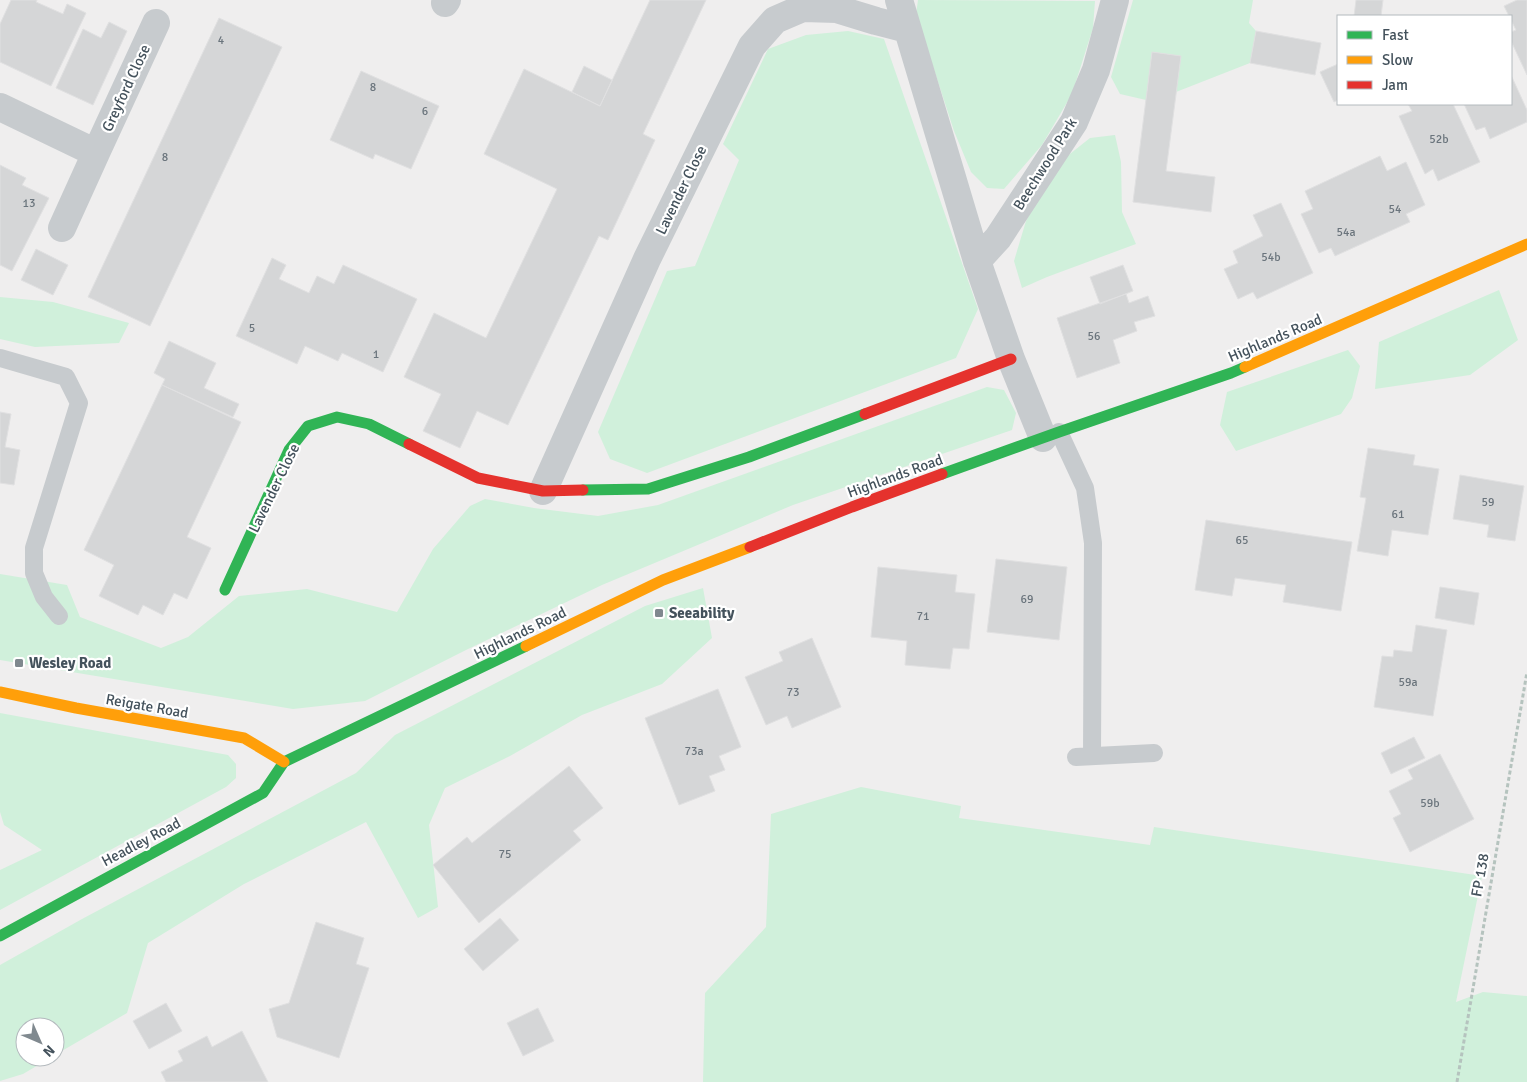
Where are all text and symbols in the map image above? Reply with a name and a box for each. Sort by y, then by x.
legend [1337,15,1512,105]
text: Fast [1382,26,1409,44]
house number: 4 [218,33,225,48]
street label: Greyford Close [98,42,154,134]
text: Slow [1382,51,1413,69]
text: Jam [1382,76,1408,94]
house number: 8 [370,80,376,95]
house number: 6 [422,104,428,119]
street label: Beechwood Park [1009,114,1081,213]
house number: 52b [1429,132,1449,147]
street label: Lavender Close [652,143,710,237]
house number: 8 [162,150,168,165]
house number: 13 [23,196,35,211]
house number: 54 [1389,202,1402,217]
house number: 54a [1336,225,1356,240]
house number: 54b [1261,250,1281,265]
street label: Highlands Road [1225,310,1325,366]
house number: 5 [249,321,255,336]
house number: 56 [1088,329,1100,344]
house number: 1 [373,347,379,362]
street label: Lavender Close [245,441,303,535]
street label: Highlands Road [845,450,945,502]
house number: 59 [1482,495,1494,510]
house number: 61 [1392,507,1404,522]
house number: 65 [1236,533,1248,548]
house number: 69 [1021,592,1033,607]
street label: Highlands Road [471,603,569,663]
place label: Seeability [669,604,735,622]
marker: Seeability [653,607,665,619]
house number: 71 [917,609,929,624]
place label: Wesley Road [29,654,111,672]
marker: Wesley Road [13,657,25,669]
house number: 59a [1398,675,1418,690]
house number: 73 [787,685,799,700]
street label: Reigate Road [104,690,190,722]
house number: 73a [684,744,704,759]
house number: 59b [1420,796,1440,811]
street label: Headley Road [98,814,184,870]
house number: 75 [499,847,511,862]
street label: FP 138 [1467,852,1493,898]
north arrow [15,1017,65,1067]
text: N [39,1041,58,1060]

